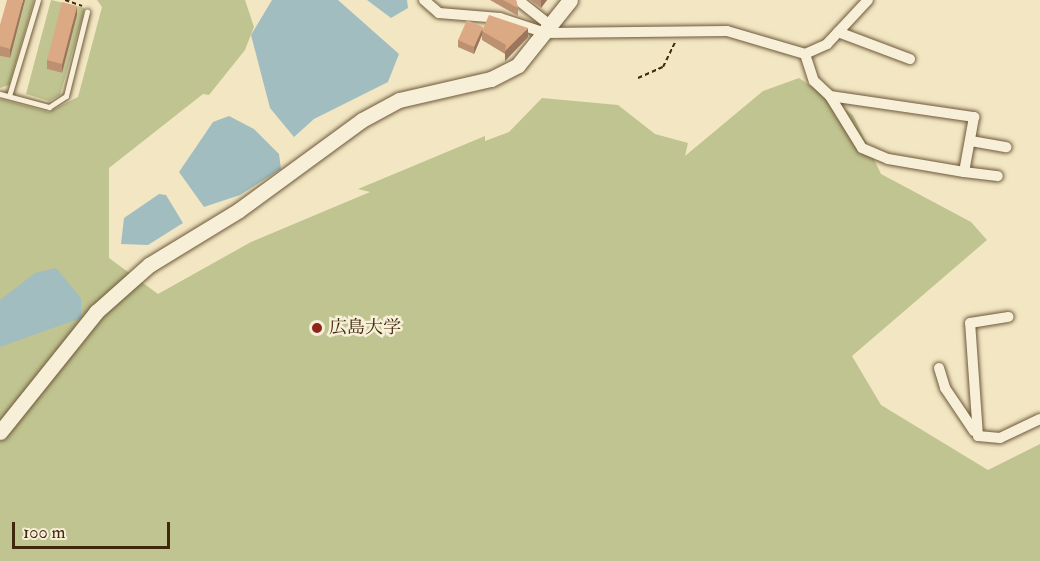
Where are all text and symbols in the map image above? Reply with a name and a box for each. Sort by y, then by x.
place label: 広島大学 [329,317,401,339]
marker: 広島大学 [310,321,324,335]
scale bar [15,510,172,548]
text: 100 m [23,521,66,544]

